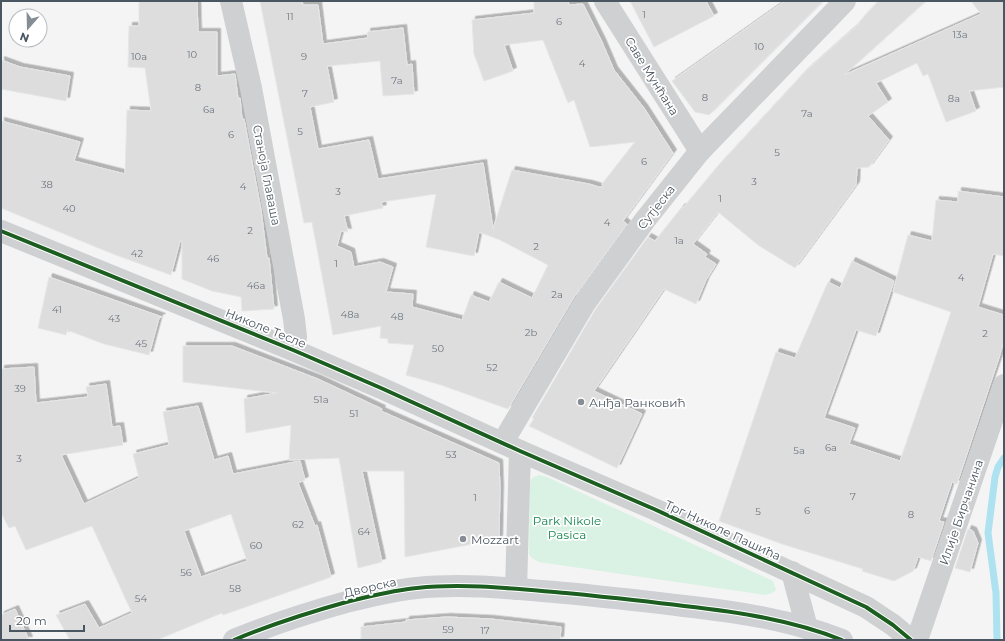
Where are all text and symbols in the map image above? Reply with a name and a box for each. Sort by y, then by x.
north arrow [8,8,48,48]
house number: 1 [642,8,646,21]
house number: 11 [286,10,294,23]
house number: 6 [556,15,562,28]
house number: 13a [952,28,968,41]
text: N [18,29,31,45]
street label: Саве Мунћана [622,34,682,118]
house number: 10 [754,40,764,53]
house number: 10 [187,48,197,61]
house number: 10a [131,50,147,63]
house number: 9 [301,50,307,63]
house number: 4 [579,57,586,70]
house number: 7a [391,74,403,87]
house number: 8 [195,81,201,94]
house number: 7 [302,87,308,100]
house number: 8 [702,91,708,104]
house number: 8a [948,92,960,105]
house number: 6a [203,103,215,116]
house number: 7a [801,107,813,120]
street label: Станоја Главаша [250,123,284,227]
house number: 5 [297,125,303,138]
house number: 6 [228,128,234,141]
house number: 5 [774,146,780,159]
house number: 6 [641,155,647,168]
house number: 3 [751,175,757,188]
house number: 38 [41,178,53,191]
house number: 4 [240,180,247,193]
street label: Сутјеска [634,182,678,232]
house number: 3 [335,185,341,198]
house number: 1 [718,192,722,205]
house number: 40 [62,202,76,215]
house number: 4 [604,216,611,229]
house number: 2 [247,224,253,237]
house number: 1a [674,234,684,247]
house number: 2 [533,240,539,253]
house number: 42 [131,247,143,260]
house number: 46 [207,252,219,265]
house number: 1 [334,257,338,270]
house number: 4 [958,271,965,284]
house number: 46a [247,279,265,292]
house number: 2a [551,288,563,301]
house number: 41 [52,303,62,316]
street label: Николе Тесле [223,305,309,351]
house number: 48a [341,308,360,321]
house number: 48 [390,310,404,323]
house number: 43 [108,312,120,325]
house number: 2b [525,326,537,339]
house number: 2 [982,327,988,340]
house number: 45 [135,337,147,350]
house number: 50 [432,342,445,355]
house number: 52 [486,361,498,374]
house number: 39 [14,382,26,395]
house number: 51a [313,393,329,406]
place label: Анђа Ранковић [589,395,686,410]
marker: Анђа Ранковић [576,397,586,407]
house number: 51 [349,407,359,420]
house number: 6a [825,441,837,454]
house number: 5a [793,444,805,457]
house number: 53 [445,448,457,461]
house number: 3 [16,452,22,465]
street label: Илије Бирчанина [936,457,986,567]
house number: 7 [850,490,856,503]
house number: 1 [473,491,477,504]
street label: Трг Николе Пашића [663,497,783,563]
house number: 6 [804,504,810,517]
house number: 5 [755,505,761,518]
house number: 8 [908,508,914,521]
park label: Park Nikole Pasica [533,513,601,542]
house number: 62 [292,518,304,531]
house number: 64 [358,525,371,538]
place label: Mozzart [471,532,519,547]
marker: Mozzart [458,534,468,544]
house number: 60 [250,539,263,552]
house number: 56 [180,566,192,579]
street label: Дворска [342,574,398,600]
house number: 58 [229,582,241,595]
house number: 54 [135,592,148,605]
scale bar [10,607,84,633]
text: 20 m [16,613,47,628]
house number: 59 [442,623,454,636]
house number: 17 [480,624,490,637]

